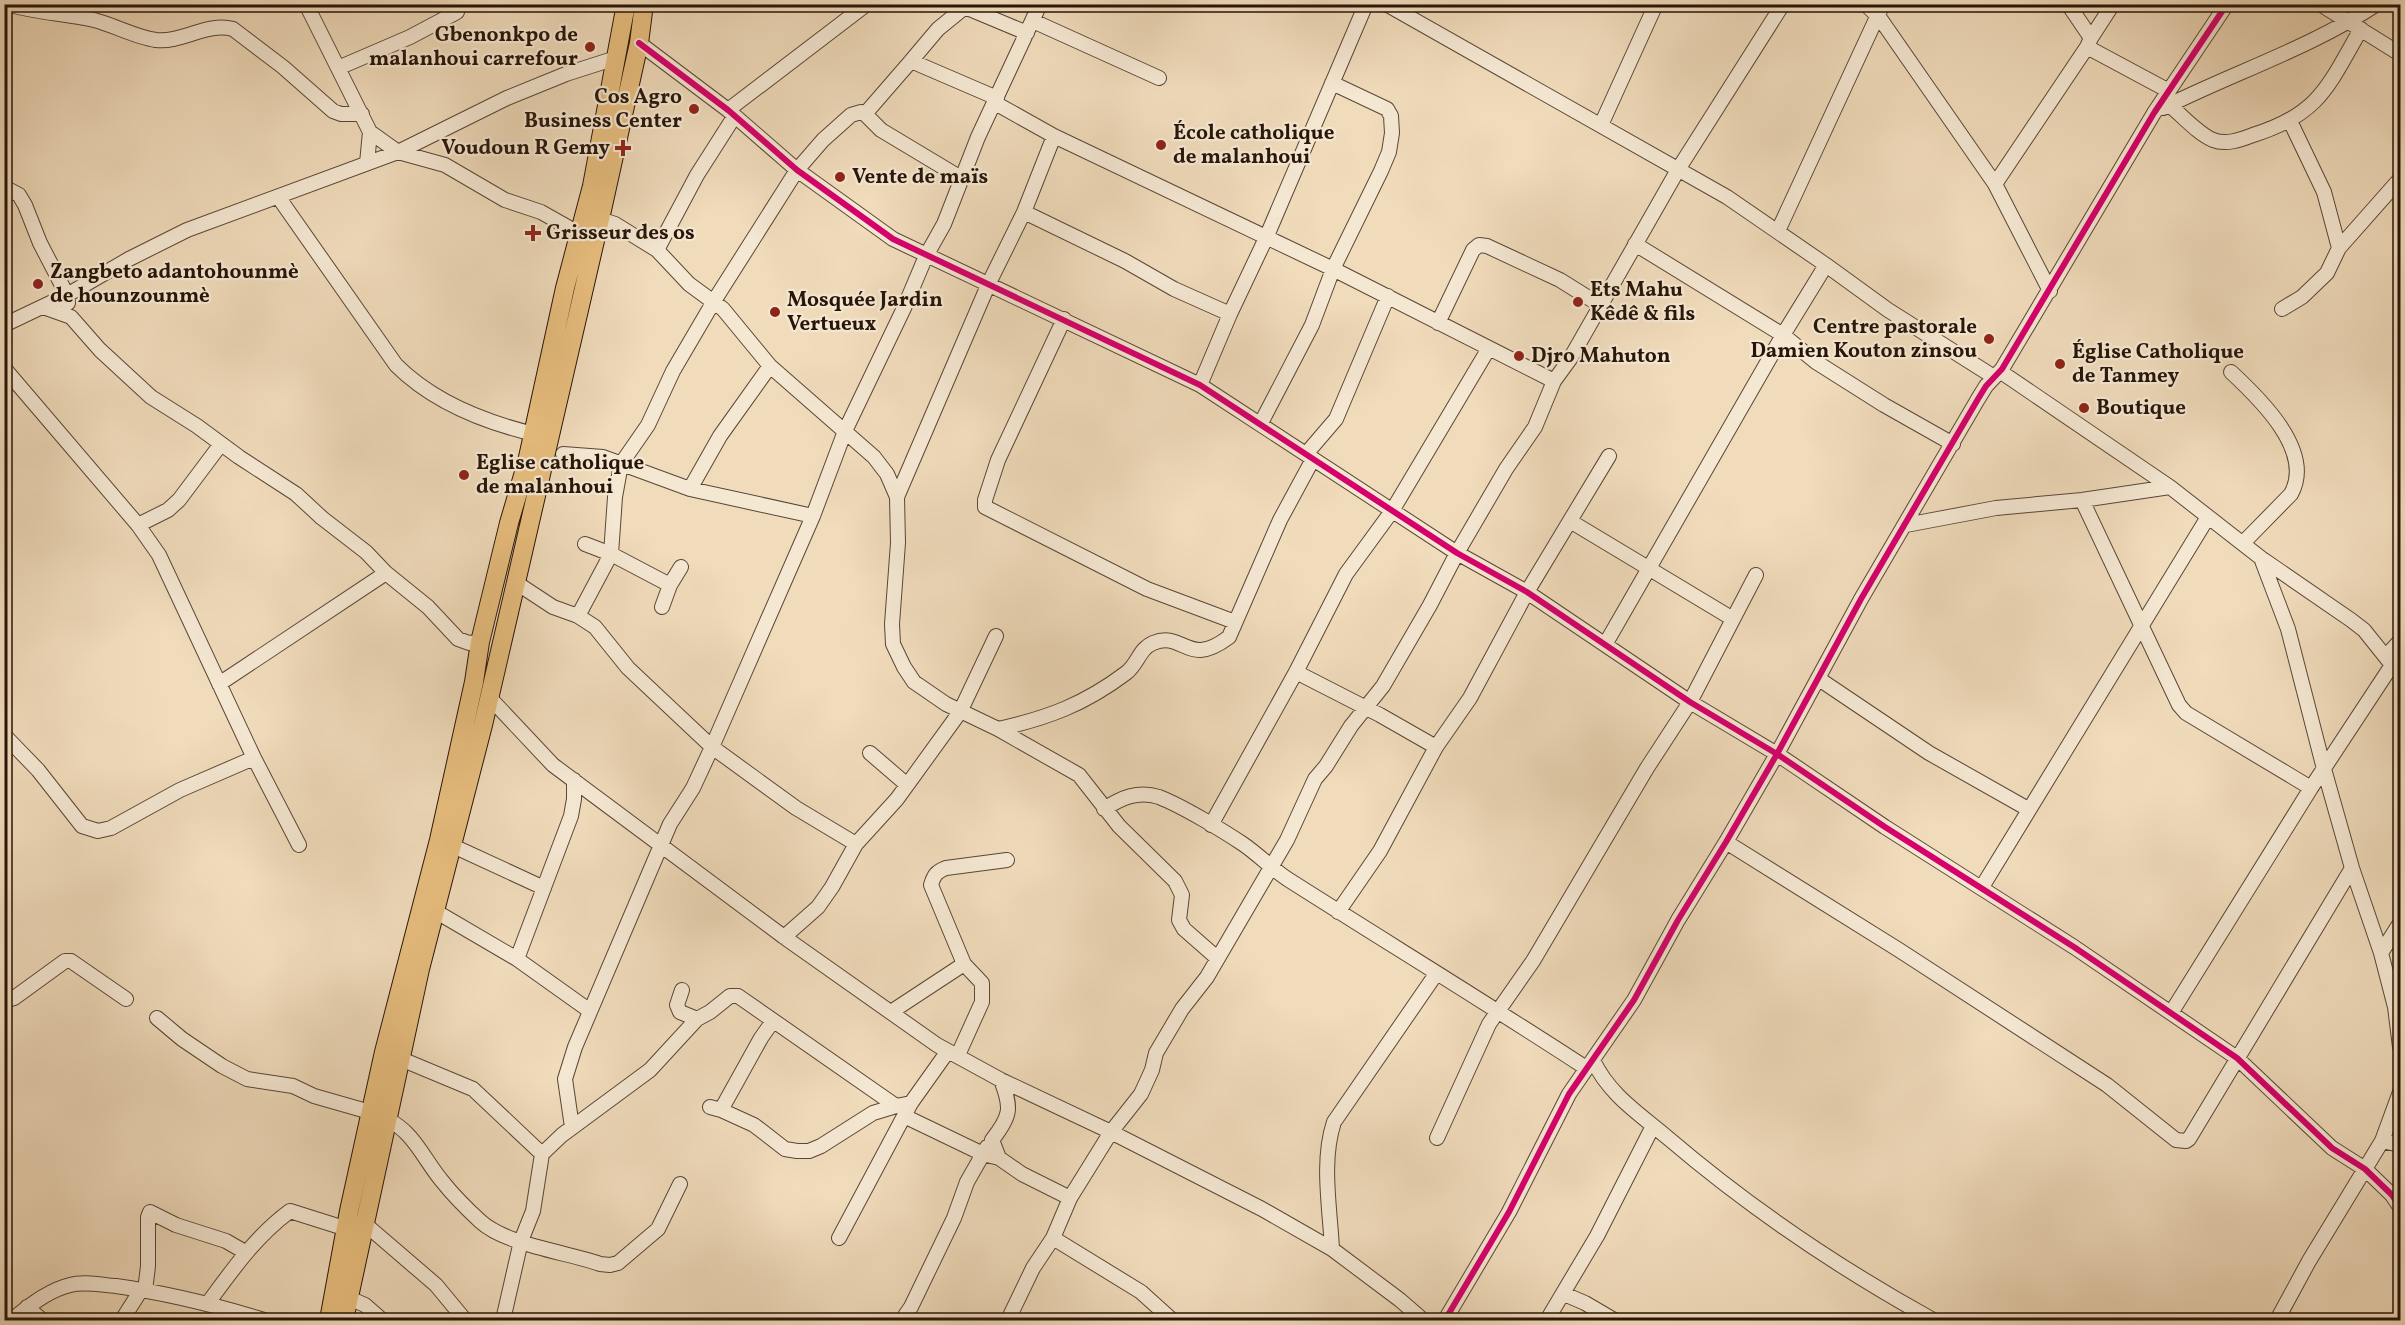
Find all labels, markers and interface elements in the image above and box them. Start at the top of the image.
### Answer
place label: Gbenonkpo de malanhoui carrefour [369,21,578,74]
marker: Gbenonkpo de malanhoui carrefour [583,40,597,54]
place label: Cos Agro Business Center [524,83,682,136]
marker: Cos Agro Business Center [687,102,701,116]
place label: École catholique de malanhoui [1173,119,1334,172]
place label: Voudoun R Gemy [441,134,610,163]
marker: École catholique de malanhoui [1154,138,1168,152]
marker: Voudoun R Gemy [614,139,632,157]
place label: Vente de maïs [852,163,988,192]
marker: Vente de maïs [833,170,847,184]
place label: Grisseur des os [546,219,695,248]
marker: Grisseur des os [524,224,542,242]
place label: Zangbeto adantohounmè de hounzounmè [50,258,299,311]
place label: Ets Mahu Kêdê & fils [1590,276,1695,329]
marker: Zangbeto adantohounmè de hounzounmè [31,277,45,291]
place label: Mosquée Jardin Vertueux [787,286,943,339]
marker: Ets Mahu Kêdê & fils [1571,295,1585,309]
marker: Mosquée Jardin Vertueux [768,305,782,319]
place label: Centre pastorale Damien Kouton zinsou [1750,313,1977,366]
marker: Centre pastorale Damien Kouton zinsou [1982,332,1996,346]
place label: Église Catholique de Tanmey [2072,338,2244,391]
place label: Djro Mahuton [1531,342,1671,371]
marker: Djro Mahuton [1512,349,1526,363]
marker: Église Catholique de Tanmey [2053,357,2067,371]
place label: Boutique [2096,394,2186,423]
marker: Boutique [2077,401,2091,415]
place label: Eglise catholique de malanhoui [476,449,644,502]
marker: Eglise catholique de malanhoui [457,468,471,482]

